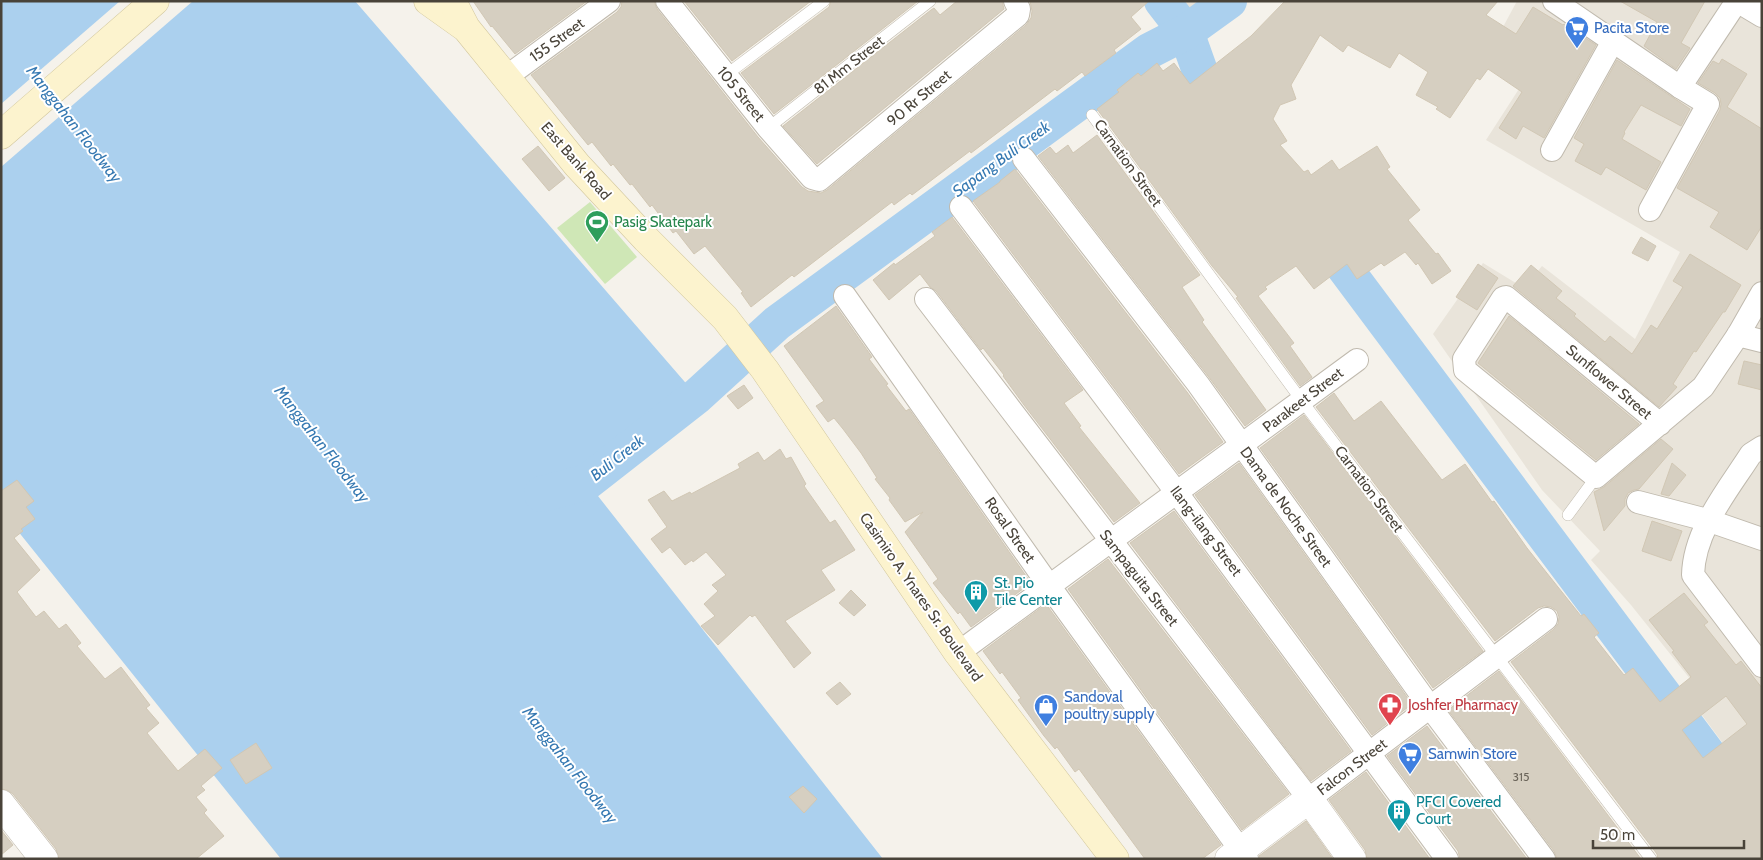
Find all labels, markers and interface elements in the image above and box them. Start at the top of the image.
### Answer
street label: 155 Street [526,14,588,66]
supermarket icon: Pacita Store [1564,15,1590,49]
place label: Pacita Store [1594,19,1670,37]
street label: 81 Mm Street [810,32,888,98]
water label: Manggahan Floodway [22,61,126,187]
street label: 105 Street [713,63,769,125]
street label: 90 Rr Street [883,66,955,130]
street label: Carnation Street [1090,116,1166,210]
water label: Sapang Buli Creek [949,117,1054,201]
street label: East Bank Road [537,118,615,204]
sports icon: Pasig Skatepark [584,209,610,243]
place label: Pasig Skatepark [614,213,712,231]
street label: Sunflower Street [1562,341,1656,423]
street label: Parakeet Street [1259,364,1347,436]
water label: Manggahan Floodway [270,381,374,507]
water label: Buli Creek [586,431,648,485]
street label: Carnation Street [1331,442,1407,536]
street label: Dama de Noche Street [1236,443,1336,571]
street label: Ilang-ilang Street [1166,482,1246,580]
street label: Rosal Street [981,494,1039,566]
street label: Casimiro A. Ynares Sr. Boulevard [856,509,986,685]
street label: Sampaguita Street [1096,526,1182,630]
place label: St. Pio Tile Center [994,574,1062,609]
building icon: St. Pio Tile Center [963,579,989,613]
place label: Sandoval poultry supply [1064,688,1155,723]
pharmacy icon: Joshfer Pharmacy [1377,692,1403,726]
shop icon: Sandoval poultry supply [1033,693,1059,727]
place label: Joshfer Pharmacy [1407,696,1518,714]
water label: Manggahan Floodway [518,702,622,828]
street label: Falcon Street [1313,735,1391,799]
supermarket icon: Samwin Store [1397,741,1423,775]
place label: Samwin Store [1428,745,1517,763]
house number: 315 [1513,769,1529,784]
place label: PFCI Covered Court [1416,793,1501,828]
building icon: PFCI Covered Court [1386,798,1412,832]
scale bar [1593,818,1744,850]
text: 50 m [1600,826,1635,844]

